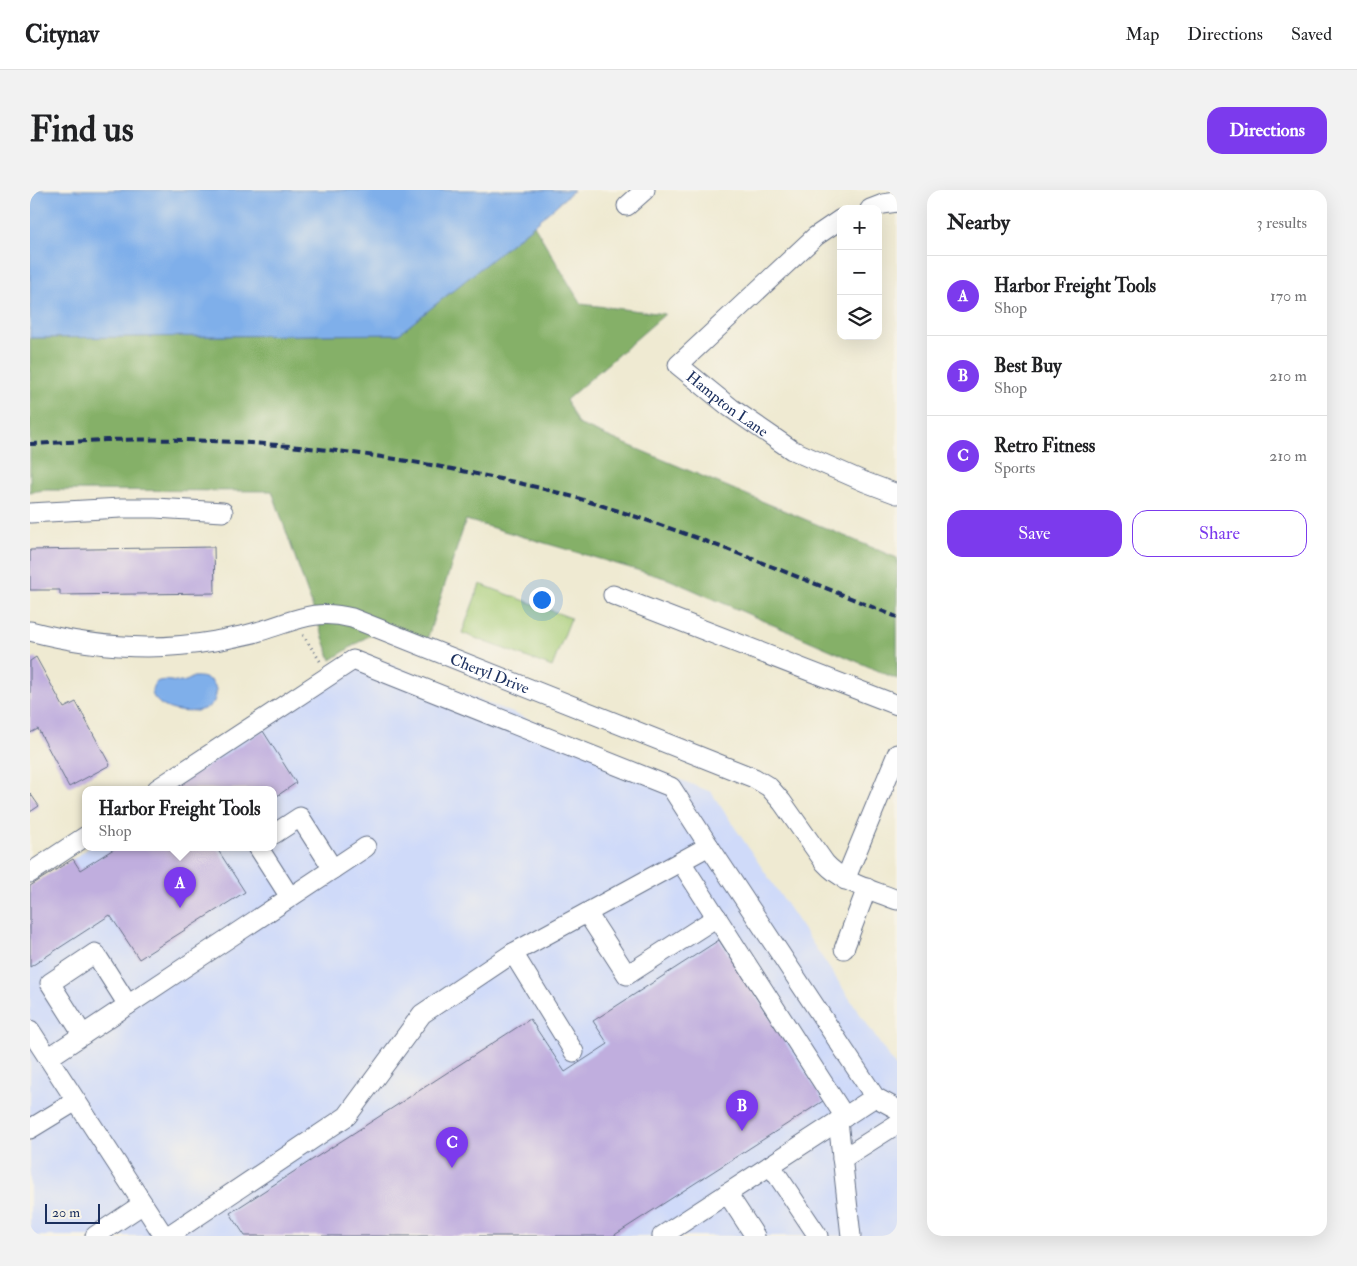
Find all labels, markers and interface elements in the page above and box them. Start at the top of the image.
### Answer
text: Citynav [25,19,99,50]
text: Map [1126,23,1159,46]
text: Directions [1187,23,1263,46]
text: Saved [1291,23,1332,46]
button: Directions [1207,107,1327,154]
text: Find us [30,108,134,152]
map controls [837,205,882,340]
button: + [837,205,882,250]
text: Nearby [947,209,1010,236]
text: 3 results [1256,213,1307,233]
button: − [837,250,882,295]
text: Harbor Freight Tools [994,274,1156,298]
text: A [958,286,968,306]
text: 170 m [1270,286,1307,306]
button: layers [837,295,882,340]
text: Shop [994,298,1027,318]
text: Best Buy [994,354,1062,378]
text: B [958,366,968,386]
text: 210 m [1269,366,1307,386]
street label: Hampton Lane [682,367,772,442]
text: Shop [994,378,1027,398]
text: Retro Fitness [994,434,1095,458]
text: C [957,446,969,466]
text: 210 m [1269,446,1307,466]
text: Sports [994,458,1035,478]
button: Save [947,510,1122,557]
button: Share [1132,510,1307,557]
your location [529,587,555,613]
street label: Cheryl Drive [447,649,533,699]
popup [82,786,277,851]
text: Harbor Freight Tools [98,797,261,821]
text: Shop [98,821,132,841]
pin: A [164,867,196,908]
pin: B [726,1090,758,1131]
pin: C [436,1127,468,1168]
scale bar [45,1201,100,1224]
text: 20 m [52,1204,80,1221]

